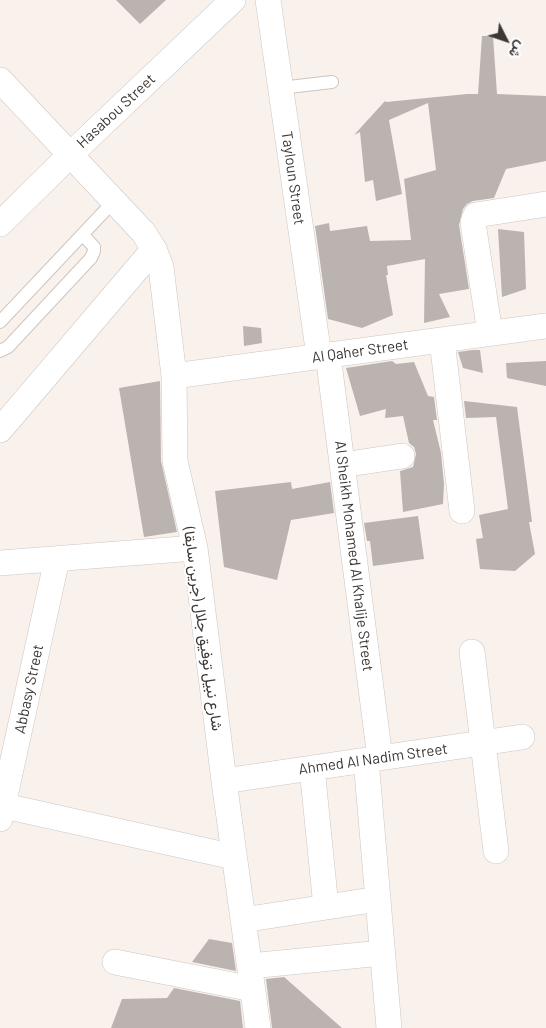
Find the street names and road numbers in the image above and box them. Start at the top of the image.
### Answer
street label: Hasabou Street [73,70,159,152]
street label: Tayloun Street [278,130,308,226]
street label: Al Qaher Street [311,335,409,367]
street label: Al Sheikh Mohamed Al Khalije Street [331,440,377,672]
street label: شارع نبيل توفيق جلال (جرين سابقا) [180,526,226,732]
street label: Abbasy Street [11,643,47,735]
street label: Ahmed Al Nadim Street [297,740,449,778]

